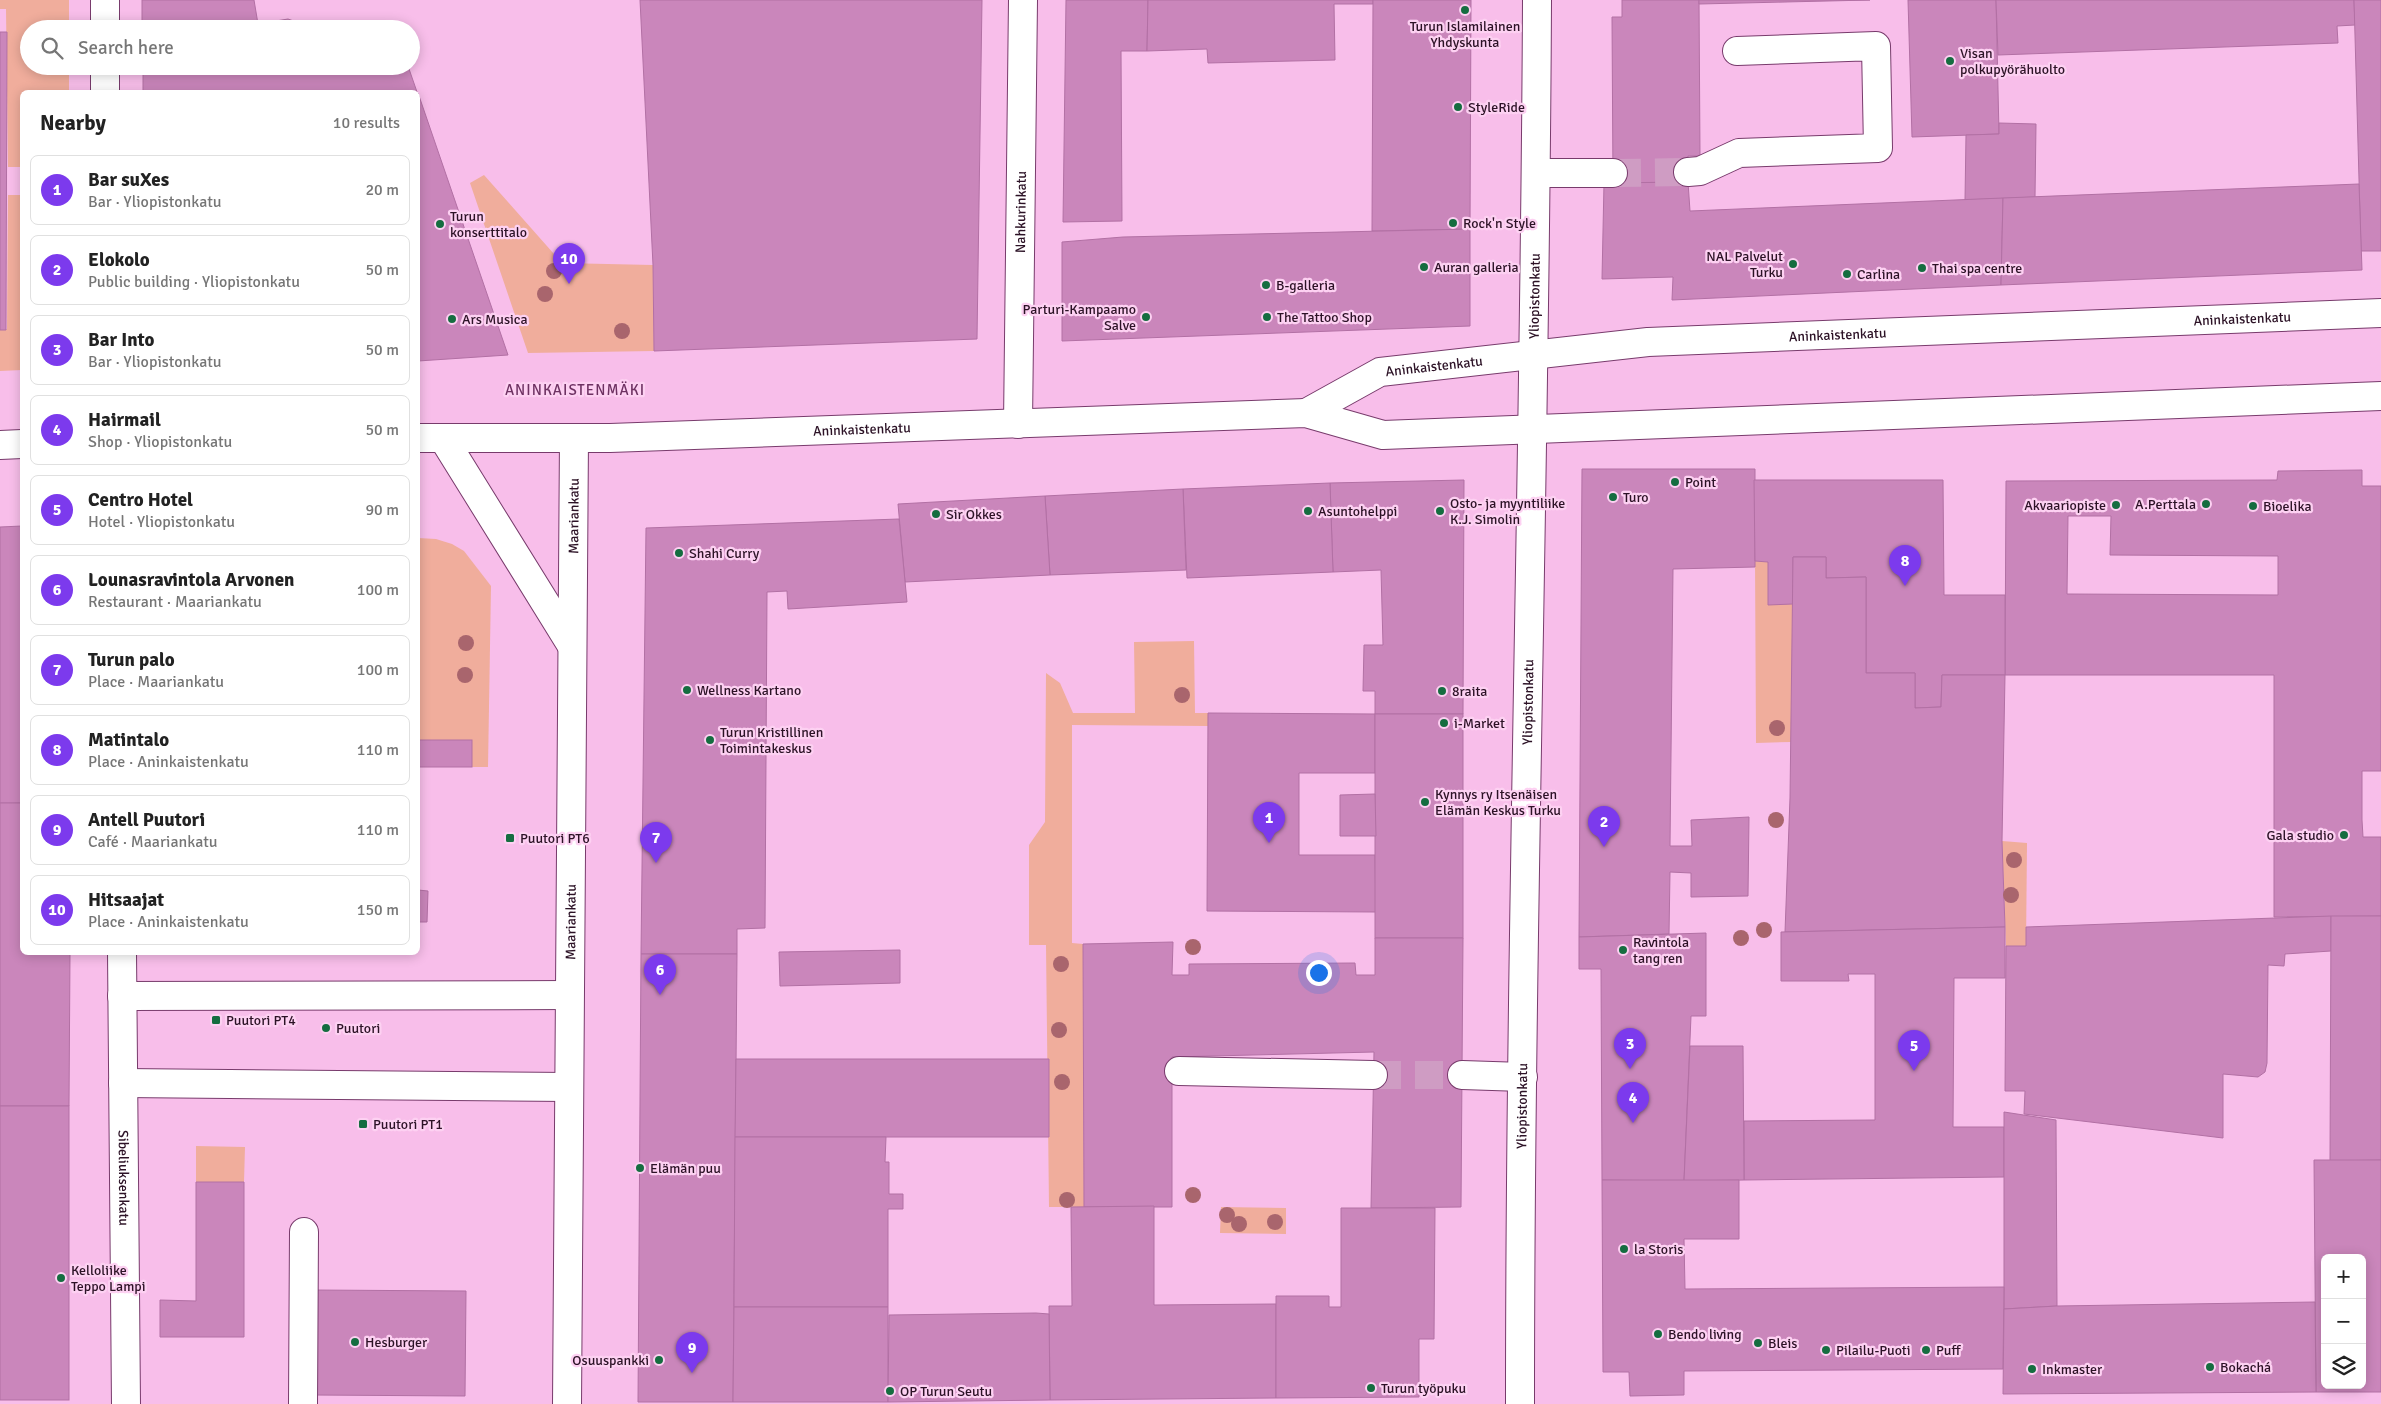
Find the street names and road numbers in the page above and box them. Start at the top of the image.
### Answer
street label: Nahkurinkatu [1012,171,1030,253]
street label: Yliopistonkatu [1526,253,1544,339]
street label: Aninkaistenkatu [2193,309,2291,329]
street label: Aninkaistenkatu [1788,325,1887,345]
street label: Aninkaistenkatu [1385,353,1484,380]
street label: Aninkaistenkatu [813,419,911,440]
street label: Maariankatu [565,478,583,554]
street label: Yliopistonkatu [1519,659,1537,745]
street label: Maariankatu [562,884,580,960]
street label: Yliopistonkatu [1513,1063,1531,1149]
street label: Sibeliuksenkatu [115,1130,132,1226]

